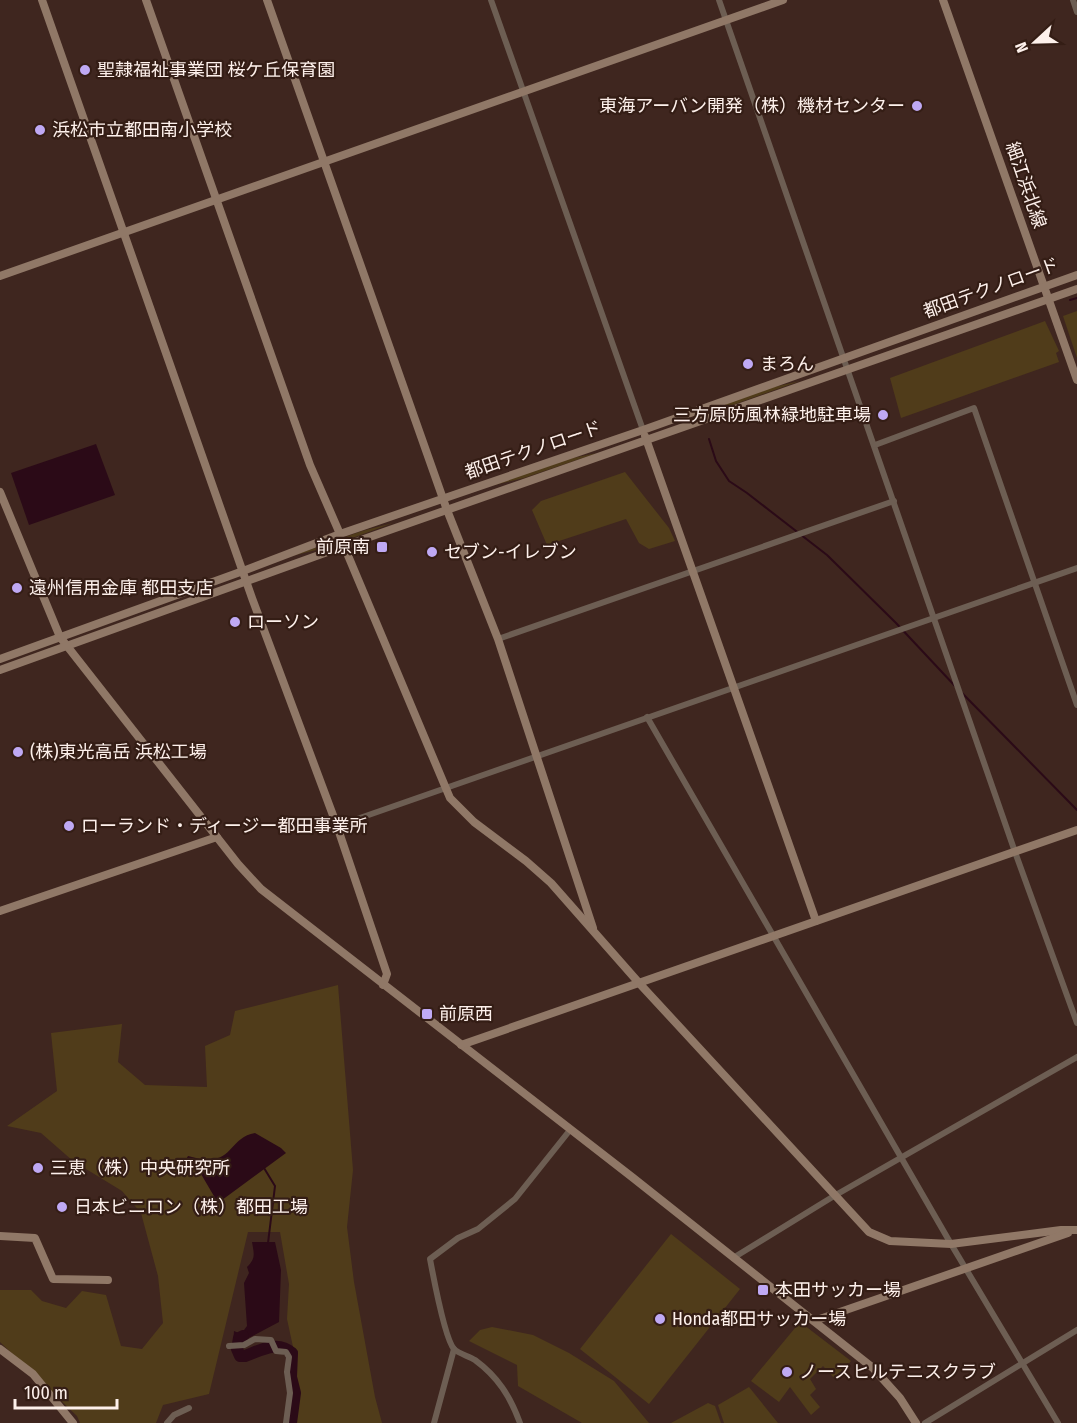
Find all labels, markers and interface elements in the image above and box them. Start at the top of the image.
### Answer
north arrow [1005,12,1065,72]
text: N [1011,39,1032,55]
place label: 聖隷福祉事業団 桜ケ丘保育園 [97,59,335,81]
marker: 聖隷福祉事業団 桜ケ丘保育園 [78,63,92,77]
place label: 東海アーバン開発（株）機材センター [599,95,905,117]
marker: 東海アーバン開発（株）機材センター [910,99,924,113]
place label: 浜松市立都田南小学校 [52,119,232,141]
marker: 浜松市立都田南小学校 [33,123,47,137]
street label: 細江浜北線 [1001,139,1051,231]
street label: 都田テクノロード [920,253,1062,323]
place label: まろん [760,353,814,375]
marker: まろん [741,357,755,371]
place label: 三方原防風林緑地駐車場 [673,404,871,426]
marker: 三方原防風林緑地駐車場 [876,408,890,422]
street label: 都田テクノロード [462,416,604,484]
place label: 前原南 [316,536,370,558]
marker: 前原南 [375,540,389,554]
place label: セブン-イレブン [444,541,577,563]
marker: セブン-イレブン [425,545,439,559]
place label: 遠州信用金庫 都田支店 [29,577,213,599]
marker: 遠州信用金庫 都田支店 [10,581,24,595]
place label: ローソン [247,611,319,633]
marker: ローソン [228,615,242,629]
place label: (株)東光高岳 浜松工場 [30,741,207,763]
marker: (株)東光高岳 浜松工場 [11,745,25,759]
place label: ローランド・ディージー都田事業所 [81,815,367,837]
marker: ローランド・ディージー都田事業所 [62,819,76,833]
place label: 前原西 [439,1003,493,1025]
marker: 前原西 [420,1007,434,1021]
place label: 三恵（株）中央研究所 [50,1157,230,1179]
marker: 三恵（株）中央研究所 [31,1161,45,1175]
place label: 日本ビニロン（株）都田工場 [74,1196,308,1218]
marker: 日本ビニロン（株）都田工場 [55,1200,69,1214]
place label: 本田サッカー場 [775,1279,901,1301]
marker: 本田サッカー場 [756,1283,770,1297]
place label: Honda都田サッカー場 [672,1308,846,1330]
marker: Honda都田サッカー場 [653,1312,667,1326]
place label: ノースヒルテニスクラブ [799,1361,996,1383]
marker: ノースヒルテニスクラブ [780,1365,794,1379]
scale bar [15,1372,117,1410]
text: 100 m [24,1382,68,1404]

